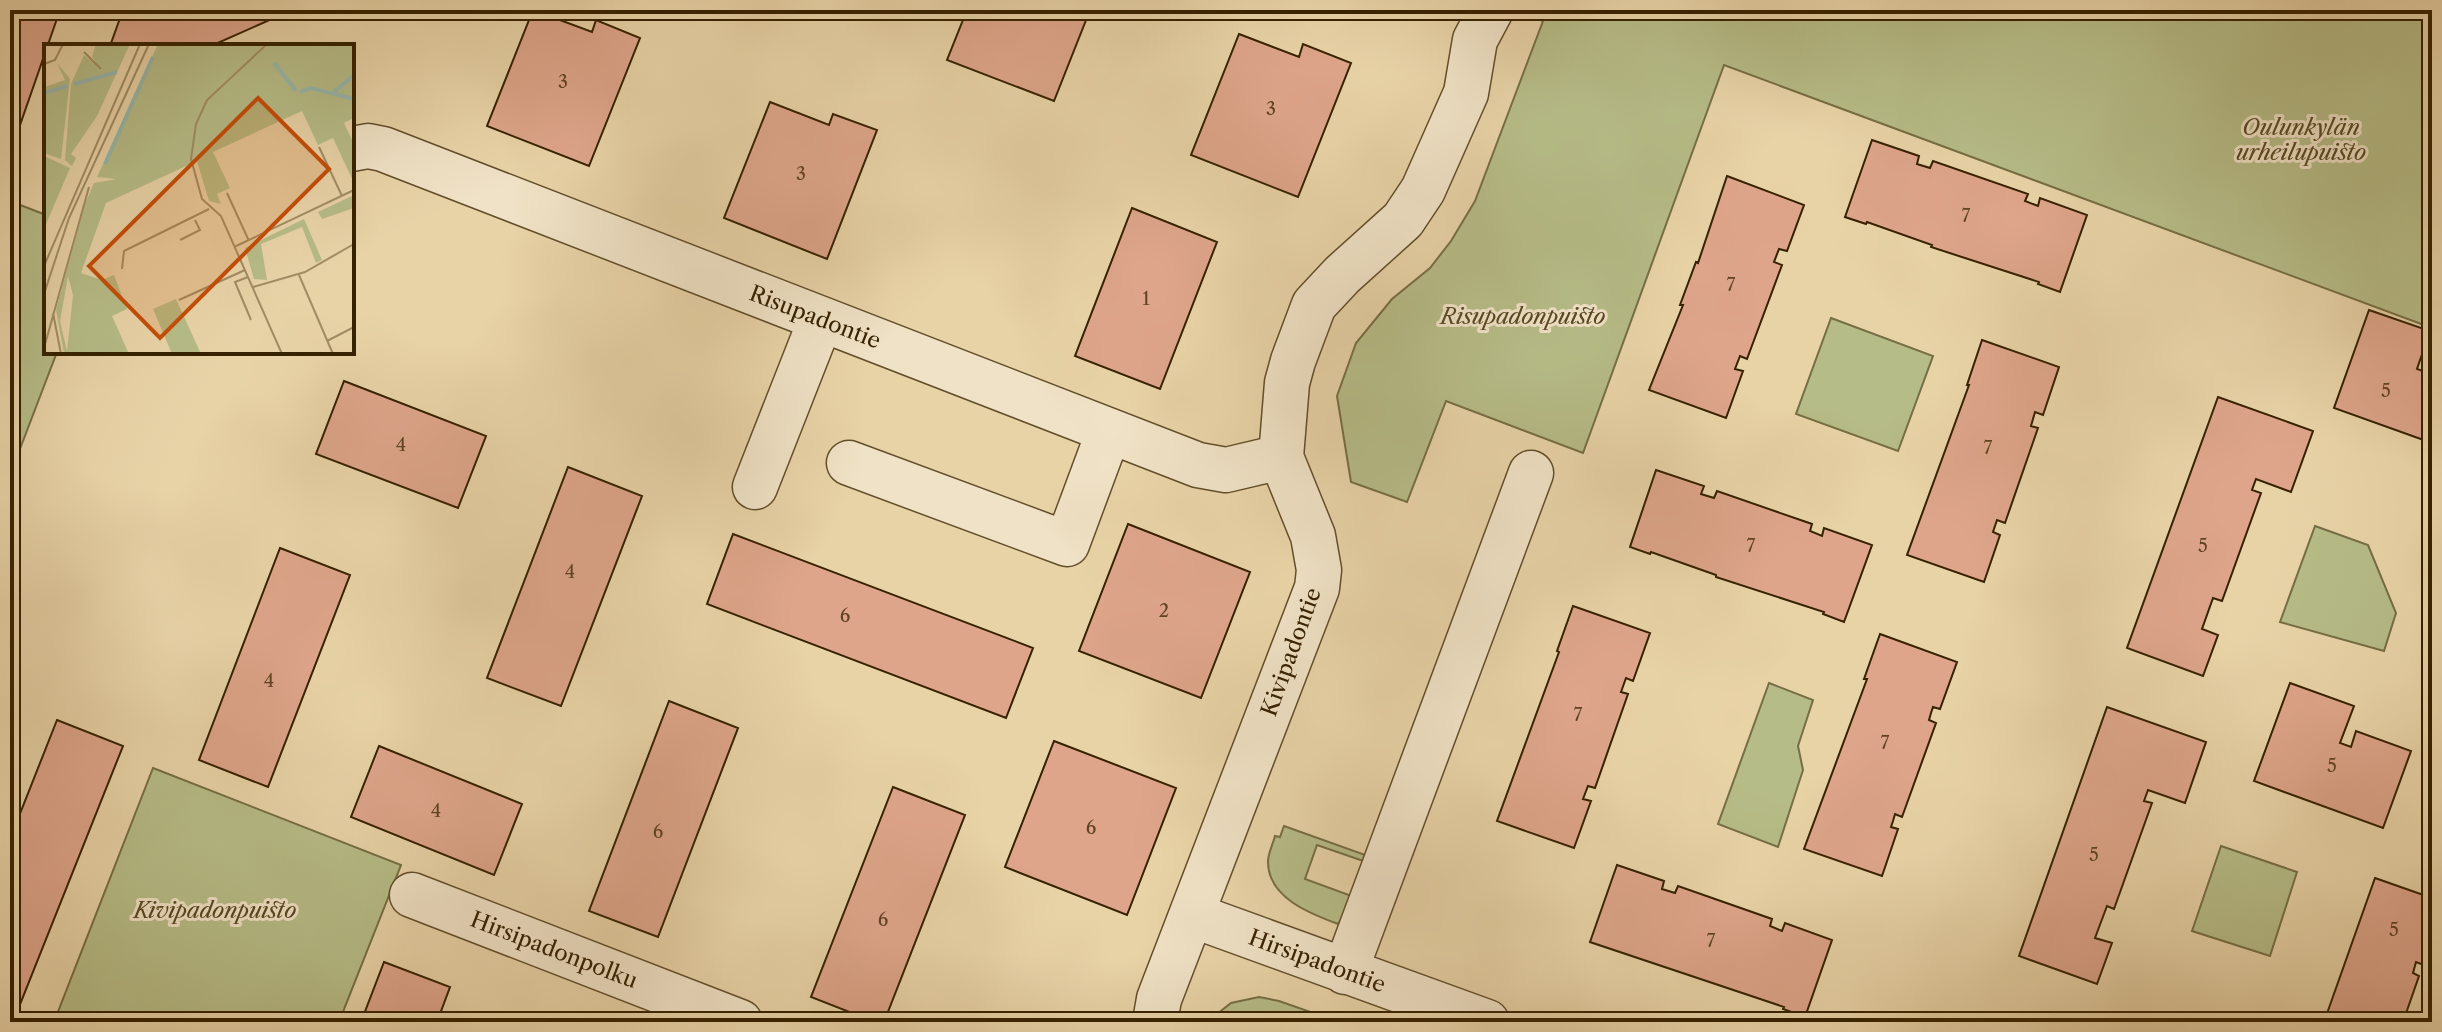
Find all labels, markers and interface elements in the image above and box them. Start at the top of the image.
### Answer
inset map [44,44,354,354]
house number: 3 [558,71,568,93]
house number: 3 [1266,98,1276,120]
park label: Oulunkylän urheilupuisto [2236,114,2366,166]
house number: 3 [796,163,806,185]
house number: 7 [1962,205,1971,227]
house number: 7 [1727,274,1736,296]
street label: Risupadontie [745,280,885,354]
house number: 1 [1142,288,1150,310]
park label: Risupadonpuisto [1439,303,1605,330]
house number: 5 [2381,380,2391,402]
house number: 4 [396,434,406,456]
house number: 7 [1984,437,1993,459]
house number: 7 [1747,535,1756,557]
house number: 5 [2198,535,2208,557]
house number: 4 [565,561,575,583]
street label: Kivipadontie [1255,584,1327,720]
house number: 2 [1159,600,1169,622]
house number: 6 [840,605,850,627]
house number: 4 [264,670,274,692]
house number: 7 [1574,704,1583,726]
house number: 7 [1881,732,1890,754]
house number: 5 [2327,755,2337,777]
house number: 4 [431,800,441,822]
house number: 6 [1086,817,1096,839]
house number: 6 [653,821,663,843]
house number: 5 [2089,844,2099,866]
park label: Kivipadonpuisto [132,897,296,924]
street label: Hirsipadonpolku [467,906,641,994]
house number: 6 [878,909,888,931]
house number: 5 [2389,919,2399,941]
street label: Hirsipadontie [1245,924,1389,998]
house number: 7 [1707,930,1716,952]

